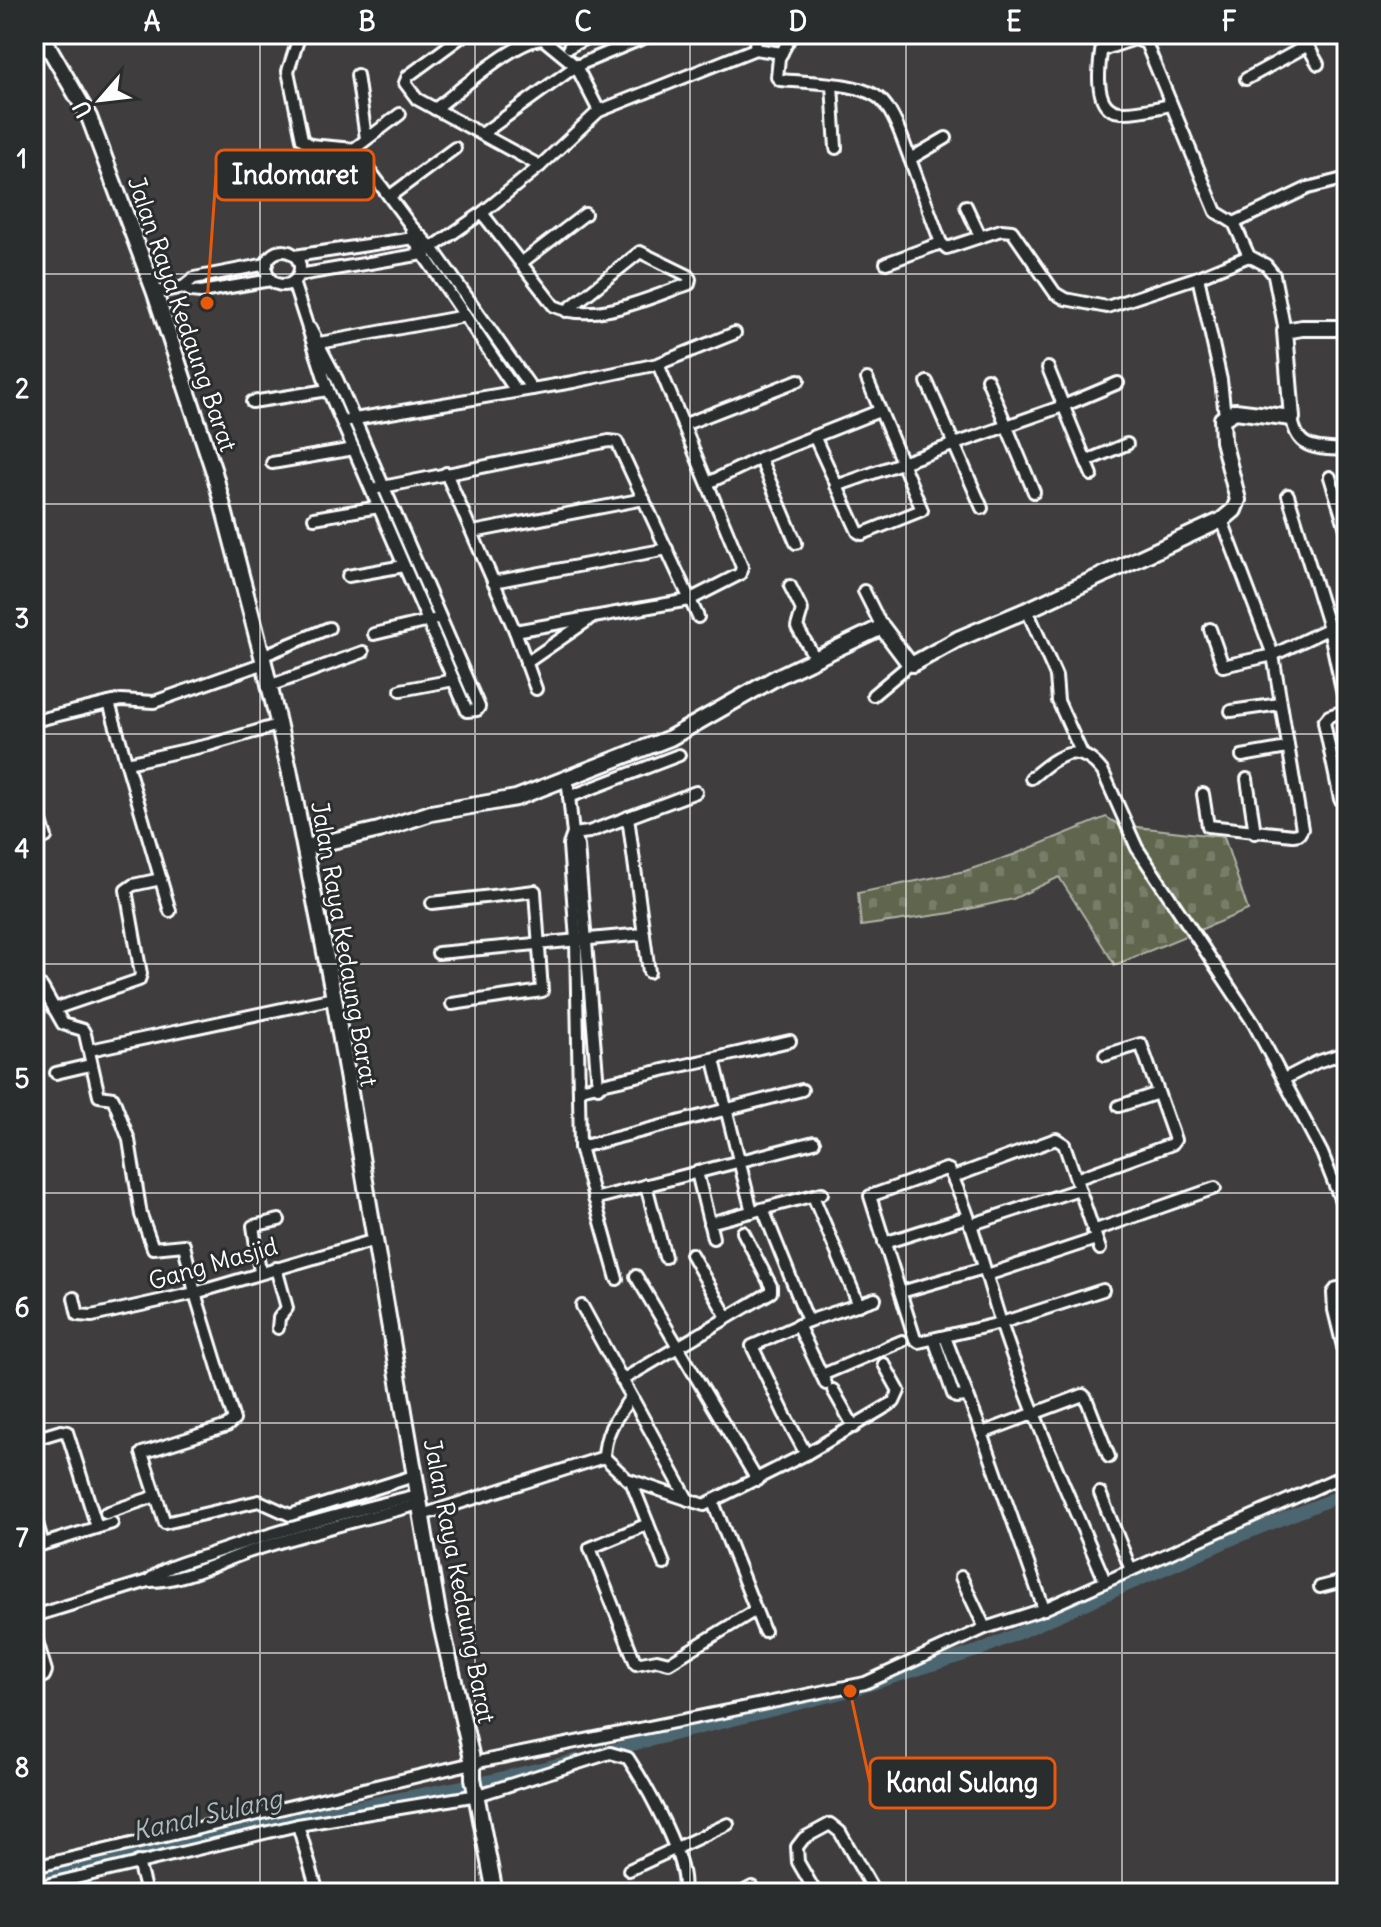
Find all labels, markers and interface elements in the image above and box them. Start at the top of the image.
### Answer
text: A [144,5,161,38]
text: B [358,5,376,38]
text: C [574,5,592,38]
text: D [789,5,807,38]
text: E [1006,5,1022,38]
text: F [1222,5,1237,38]
north arrow [60,60,140,140]
text: U [66,96,98,123]
text: 1 [17,142,27,175]
callout: Indomaret [216,150,374,200]
text: Indomaret [232,158,358,191]
street label: Jalan Raya Kedaung Barat [122,172,244,455]
text: 2 [15,372,29,405]
text: 3 [15,602,29,635]
street label: Jalan Raya Kedaung Barat [305,799,385,1089]
text: 4 [14,832,30,865]
text: 5 [15,1062,30,1095]
street label: Gang Masjid [145,1230,281,1296]
text: 6 [14,1291,30,1324]
street label: Jalan Raya Kedaung Barat [418,1436,502,1725]
text: 7 [16,1521,29,1554]
text: 8 [15,1751,29,1784]
callout: Kanal Sulang [870,1758,1055,1808]
text: Kanal Sulang [886,1766,1038,1799]
water label: Kanal Sulang [129,1781,287,1848]

